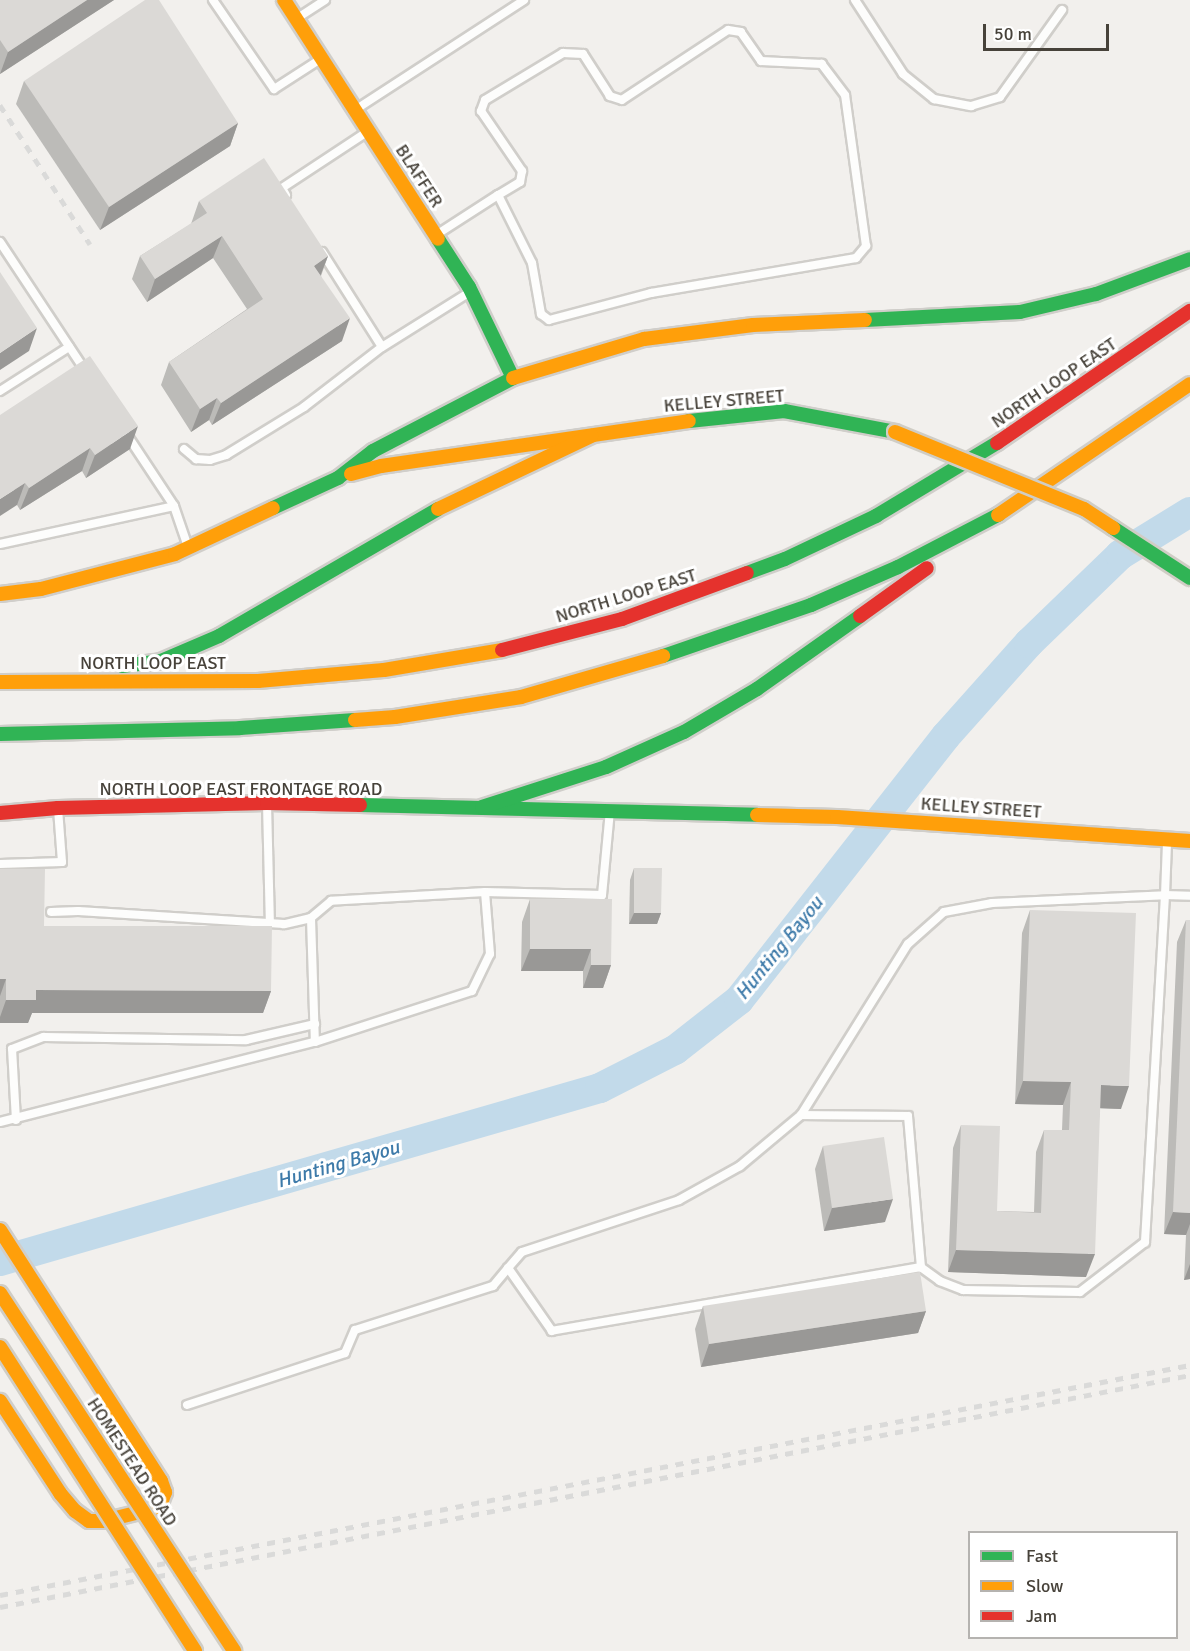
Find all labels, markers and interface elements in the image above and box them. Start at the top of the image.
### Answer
scale bar [986,12,1112,50]
text: 50 m [994,23,1032,45]
street label: BLAFFER [391,140,447,212]
street label: NORTH LOOP EAST [987,333,1121,433]
street label: KELLEY STREET [663,385,785,417]
street label: NORTH LOOP EAST [553,564,699,628]
street label: NORTH LOOP EAST [80,652,226,674]
street label: NORTH LOOP EAST FRONTAGE ROAD [100,778,382,800]
street label: KELLEY STREET [920,793,1042,823]
water label: Hunting Bayou [730,891,828,1005]
water label: Hunting Bayou [274,1135,402,1193]
street label: HOMESTEAD ROAD [82,1394,182,1530]
legend [968,1531,1178,1639]
text: Fast [1026,1545,1058,1567]
text: Slow [1026,1575,1063,1597]
text: Jam [1026,1605,1057,1627]

